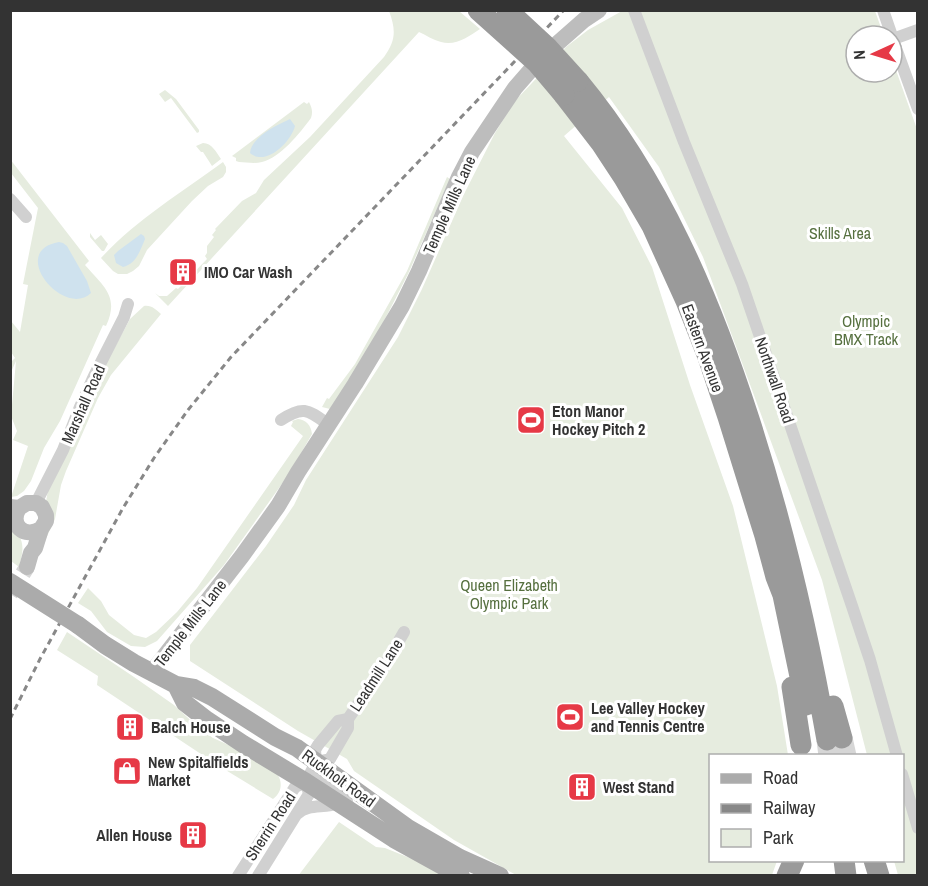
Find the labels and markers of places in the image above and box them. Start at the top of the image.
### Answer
building icon: IMO Car Wash [167,256,199,288]
place label: IMO Car Wash [204,261,292,283]
place label: Eton Manor Hockey Pitch 2 [552,400,645,440]
sports icon: Eton Manor Hockey Pitch 2 [515,404,547,436]
place label: Lee Valley Hockey and Tennis Centre [591,697,705,737]
sports icon: Lee Valley Hockey and Tennis Centre [554,701,586,733]
building icon: Balch House [114,711,146,743]
place label: Balch House [151,716,230,738]
place label: New Spitalfields Market [148,751,249,791]
shop icon: New Spitalfields Market [111,755,143,787]
building icon: West Stand [566,771,598,803]
place label: West Stand [603,776,674,798]
building icon: Allen House [177,819,209,851]
place label: Allen House [96,824,172,846]

